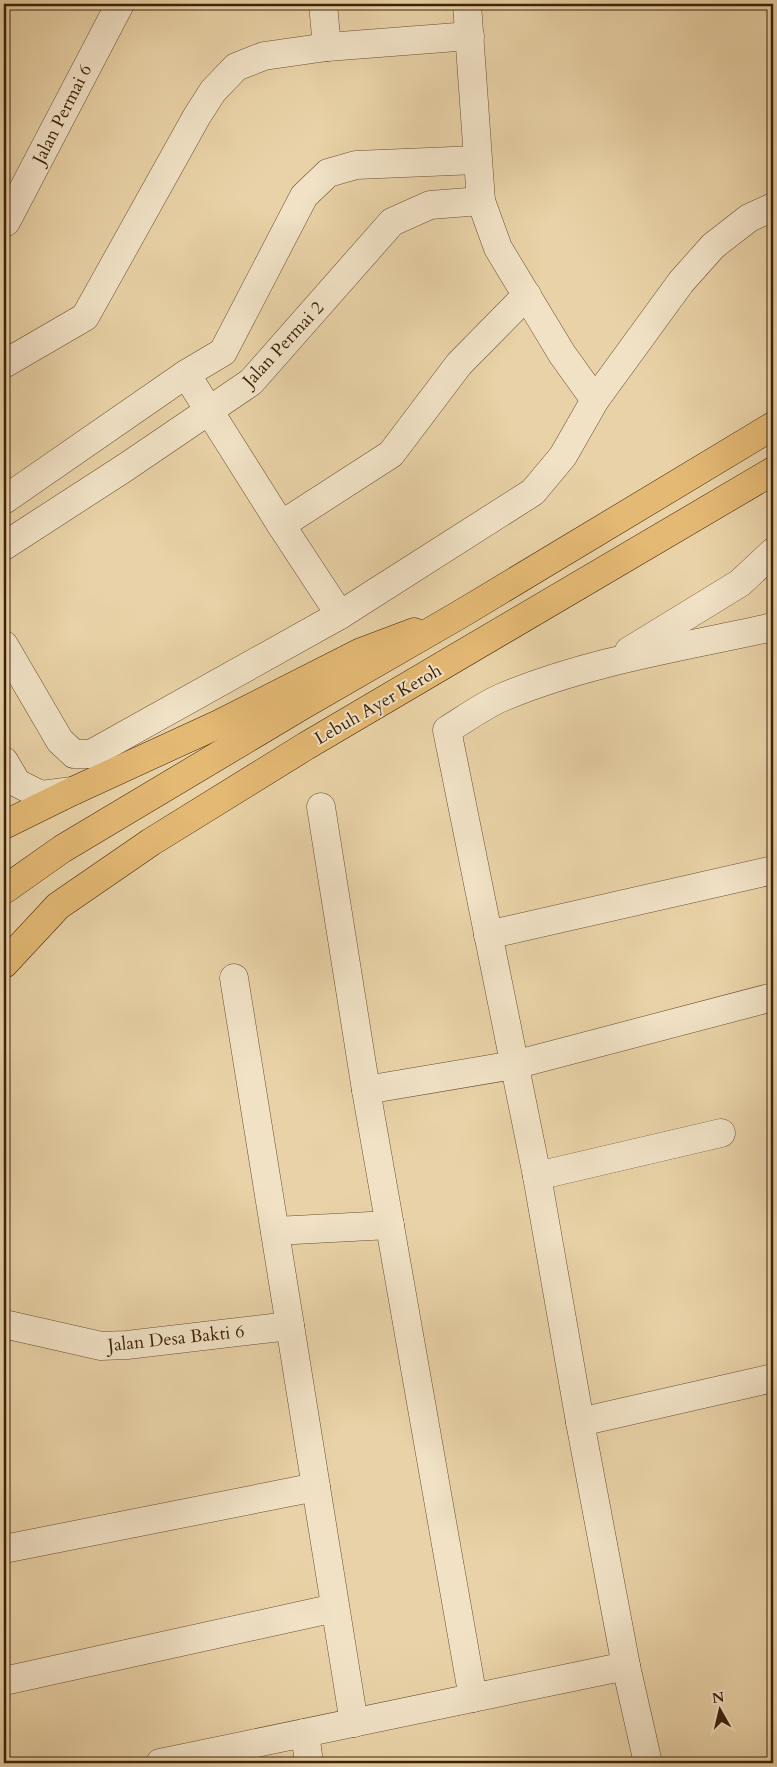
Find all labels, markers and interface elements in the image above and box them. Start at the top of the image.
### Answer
street label: Jalan Permai 6 [25,60,98,171]
street label: Jalan Permai 2 [235,296,330,395]
street label: Lebuh Ayer Keroh [310,658,446,751]
street label: Jalan Desa Bakti 6 [104,1319,246,1358]
north arrow [694,1684,744,1734]
text: N [711,1687,726,1708]

